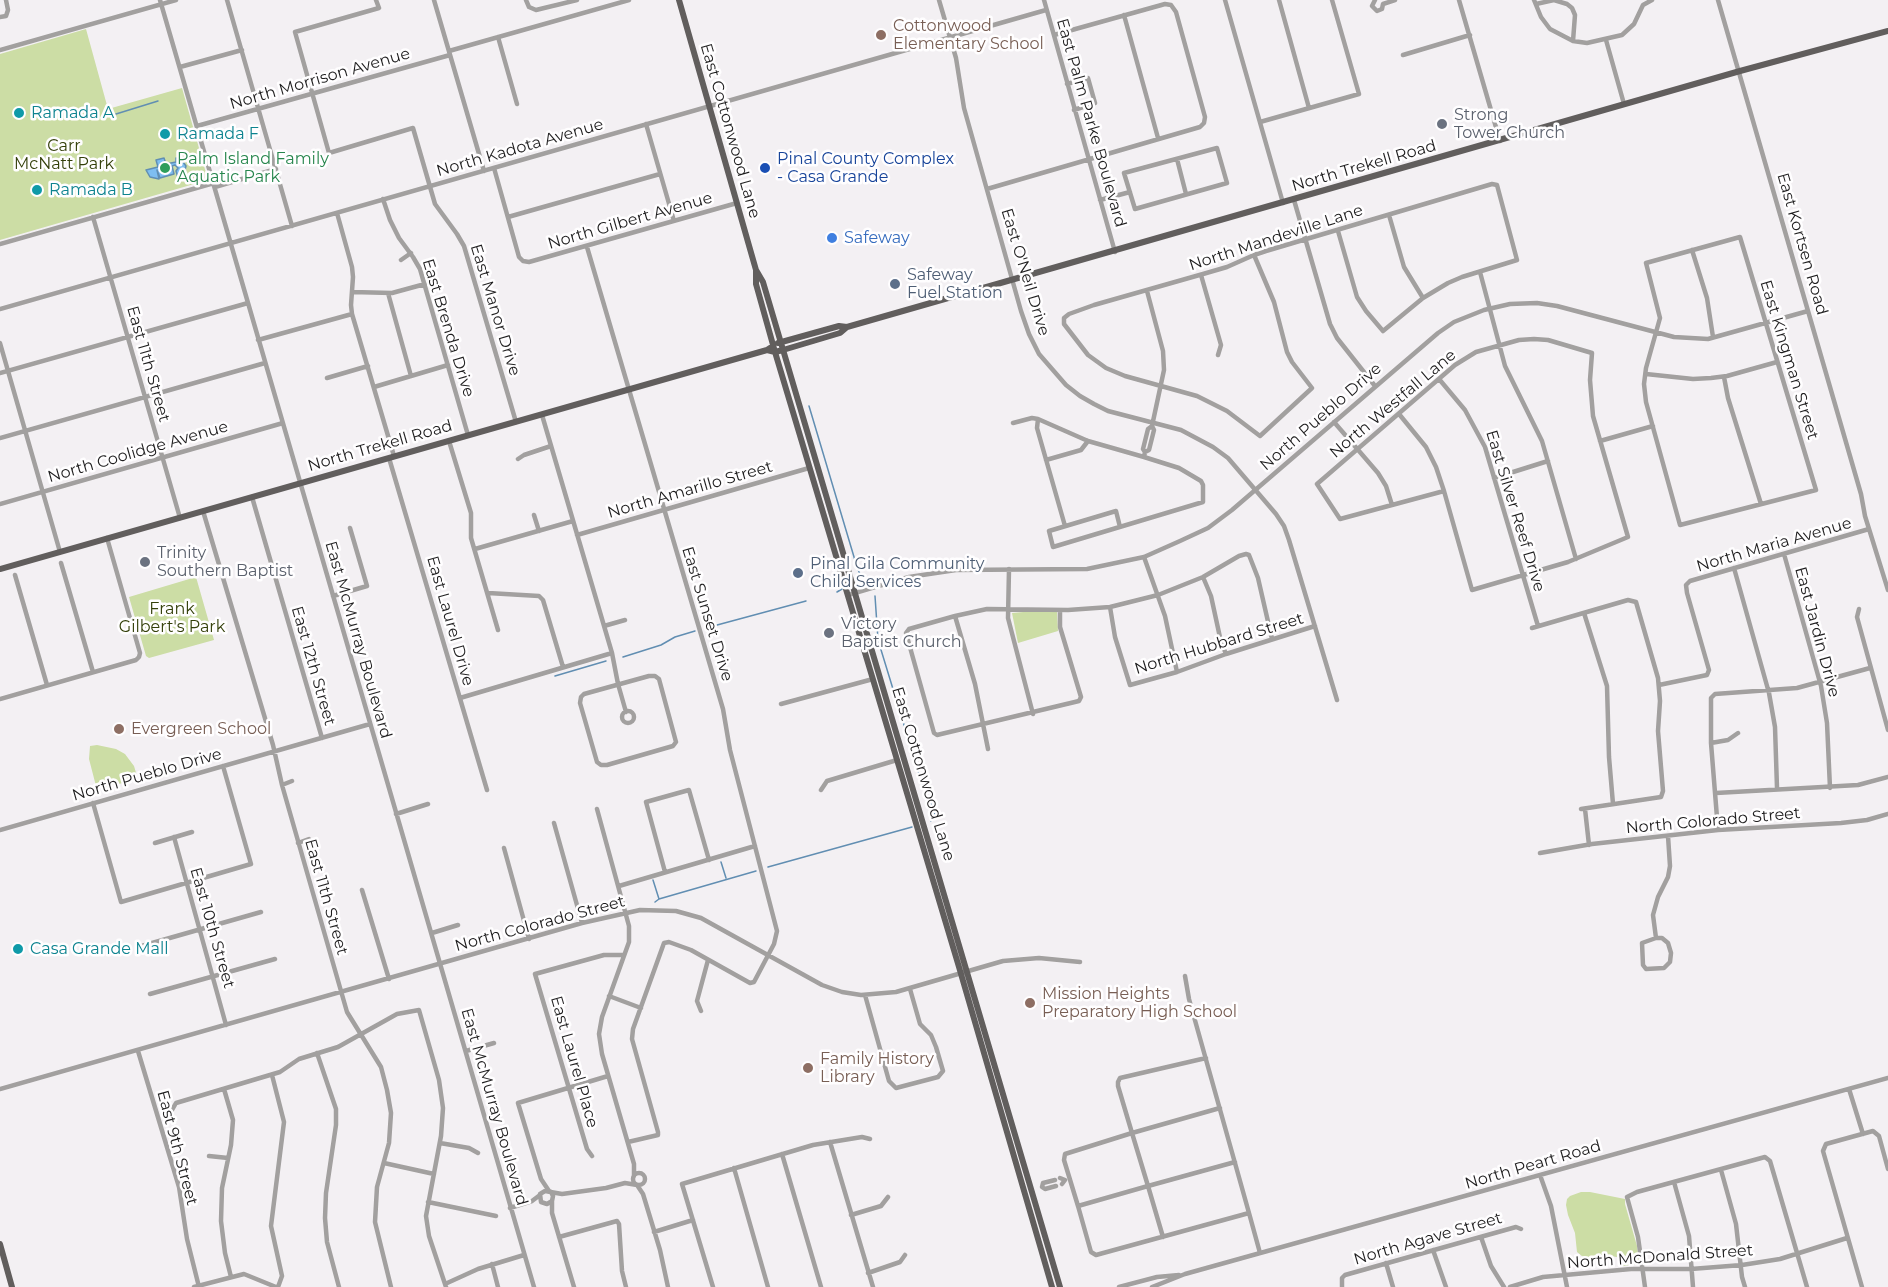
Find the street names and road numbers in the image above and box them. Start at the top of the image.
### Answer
street label: East Palm Parke Boulevard [1052,16,1130,230]
street label: East Cottonwood Lane [696,41,764,221]
street label: North Morrison Avenue [228,44,412,114]
street label: North Kadota Avenue [434,115,606,181]
street label: North Trekell Road [1289,136,1439,196]
street label: East Kortsen Road [1773,171,1831,317]
street label: North Gilbert Avenue [545,188,715,254]
street label: North Mandeville Lane [1187,201,1365,275]
street label: East O'Neil Drive [996,206,1054,338]
street label: East Manor Drive [466,242,524,378]
street label: East Brenda Drive [418,257,478,399]
street label: East Kingman Street [1756,278,1822,442]
street label: East 11th Street [122,304,174,424]
street label: North Westfall Lane [1326,346,1460,462]
street label: North Pueblo Drive [1256,359,1386,475]
street label: North Trekell Road [305,416,455,476]
street label: North Coolidge Avenue [46,417,230,487]
street label: East Silver Reef Drive [1481,428,1549,594]
street label: North Amarillo Street [605,457,775,523]
street label: North Maria Avenue [1694,514,1854,576]
street label: East McMurray Boulevard [321,539,395,741]
street label: East Sunset Drive [677,544,737,684]
street label: East Laurel Drive [422,554,478,688]
street label: East Jardin Drive [1790,565,1844,699]
street label: East 12th Street [287,604,339,728]
street label: North Hubbard Street [1132,609,1306,679]
street label: East Cottonwood Lane [887,685,959,863]
street label: North Pueblo Drive [70,744,224,806]
street label: North Colorado Street [1625,804,1801,838]
street label: East 11th Street [300,837,352,957]
street label: East 10th Street [186,865,238,991]
street label: North Colorado Street [453,892,627,956]
street label: East Laurel Place [546,994,602,1130]
street label: East McMurray Boulevard [457,1006,531,1208]
street label: East 9th Street [152,1088,202,1208]
street label: North Peart Road [1463,1136,1603,1194]
street label: North Agave Street [1352,1209,1504,1269]
street label: North McDonald Street [1566,1241,1754,1273]

